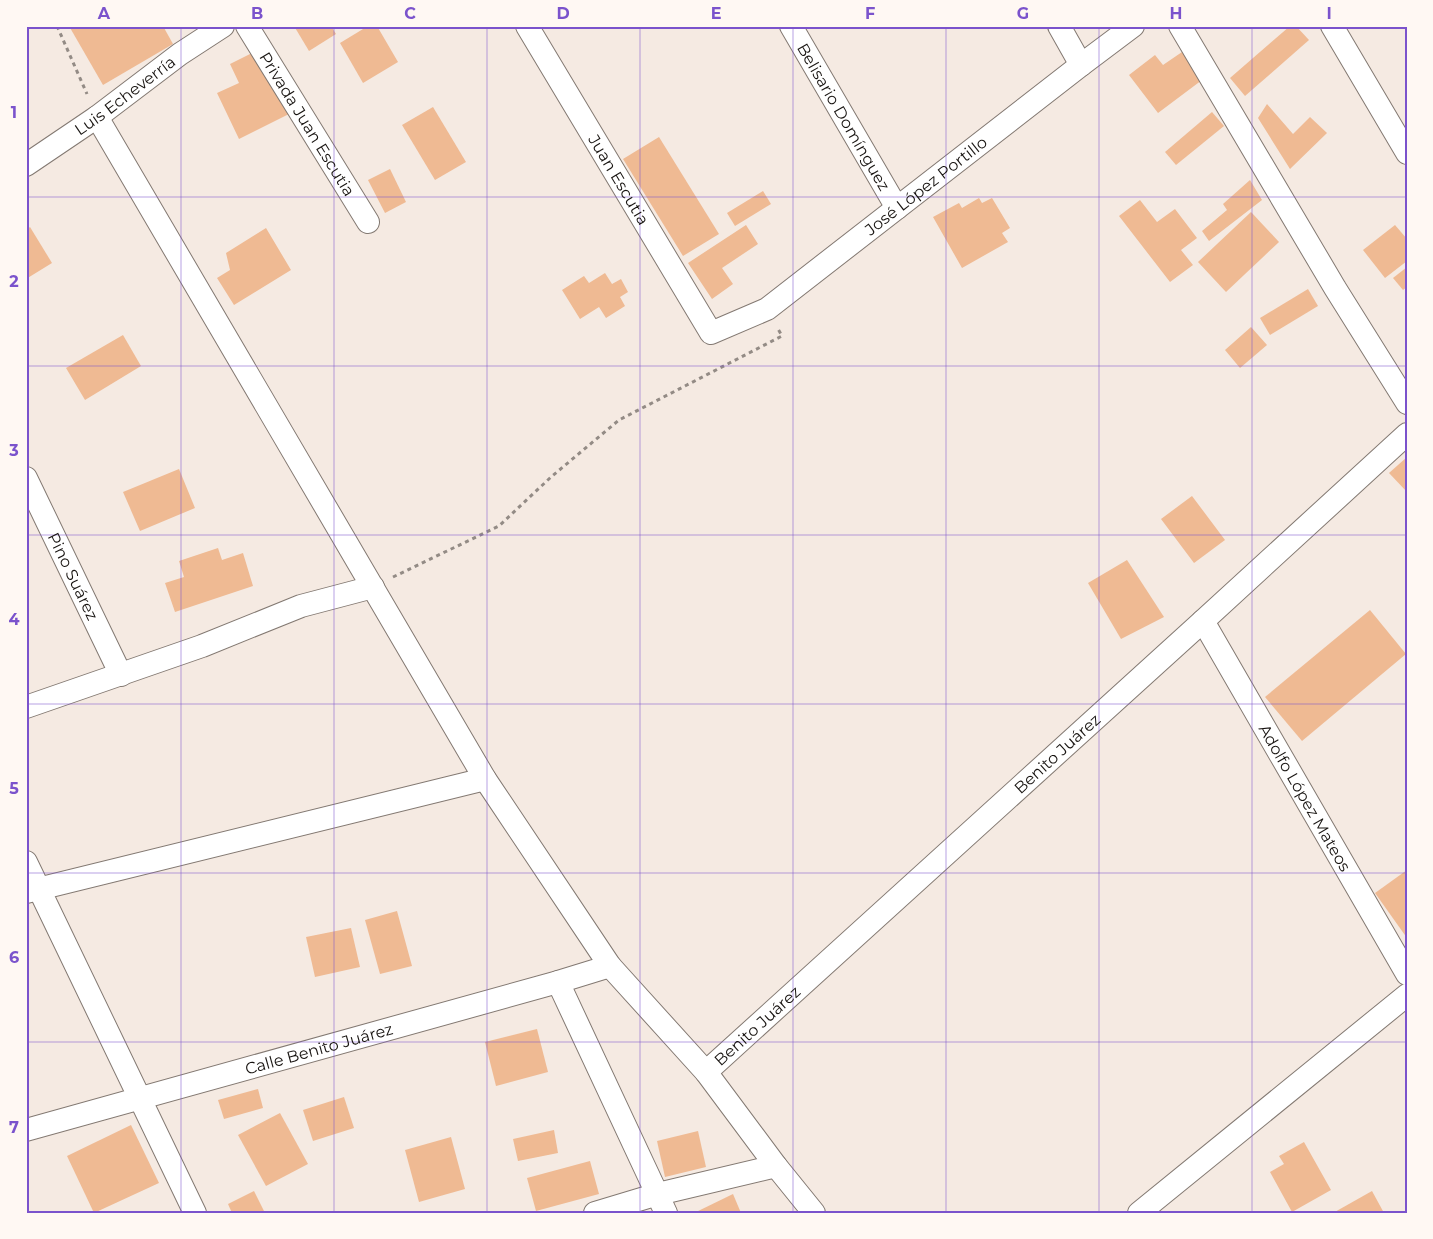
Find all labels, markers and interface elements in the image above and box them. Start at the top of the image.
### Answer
text: A [97,4,111,23]
text: B [251,4,263,23]
text: C [404,4,416,23]
text: D [556,4,570,23]
text: E [711,4,721,23]
text: F [865,4,875,23]
text: G [1017,4,1029,23]
text: H [1170,4,1182,23]
text: I [1326,4,1332,23]
street label: Belisario Domínguez [793,40,894,194]
street label: Privada Juan Escutia [255,49,359,200]
street label: Luis Echeverría [71,52,179,139]
text: 1 [11,103,17,122]
street label: Juan Escutia [584,130,653,228]
street label: José López Portillo [861,133,991,240]
text: 2 [9,272,19,291]
text: 3 [8,441,19,460]
street label: Pino Suárez [44,530,102,623]
text: 4 [8,610,20,629]
street label: Benito Juárez [1010,710,1104,798]
street label: Adolfo López Mateos [1255,721,1355,875]
text: 5 [9,779,19,798]
text: 6 [9,948,19,967]
street label: Benito Juárez [711,982,804,1070]
street label: Calle Benito Juárez [243,1019,395,1079]
text: 7 [9,1118,19,1137]

